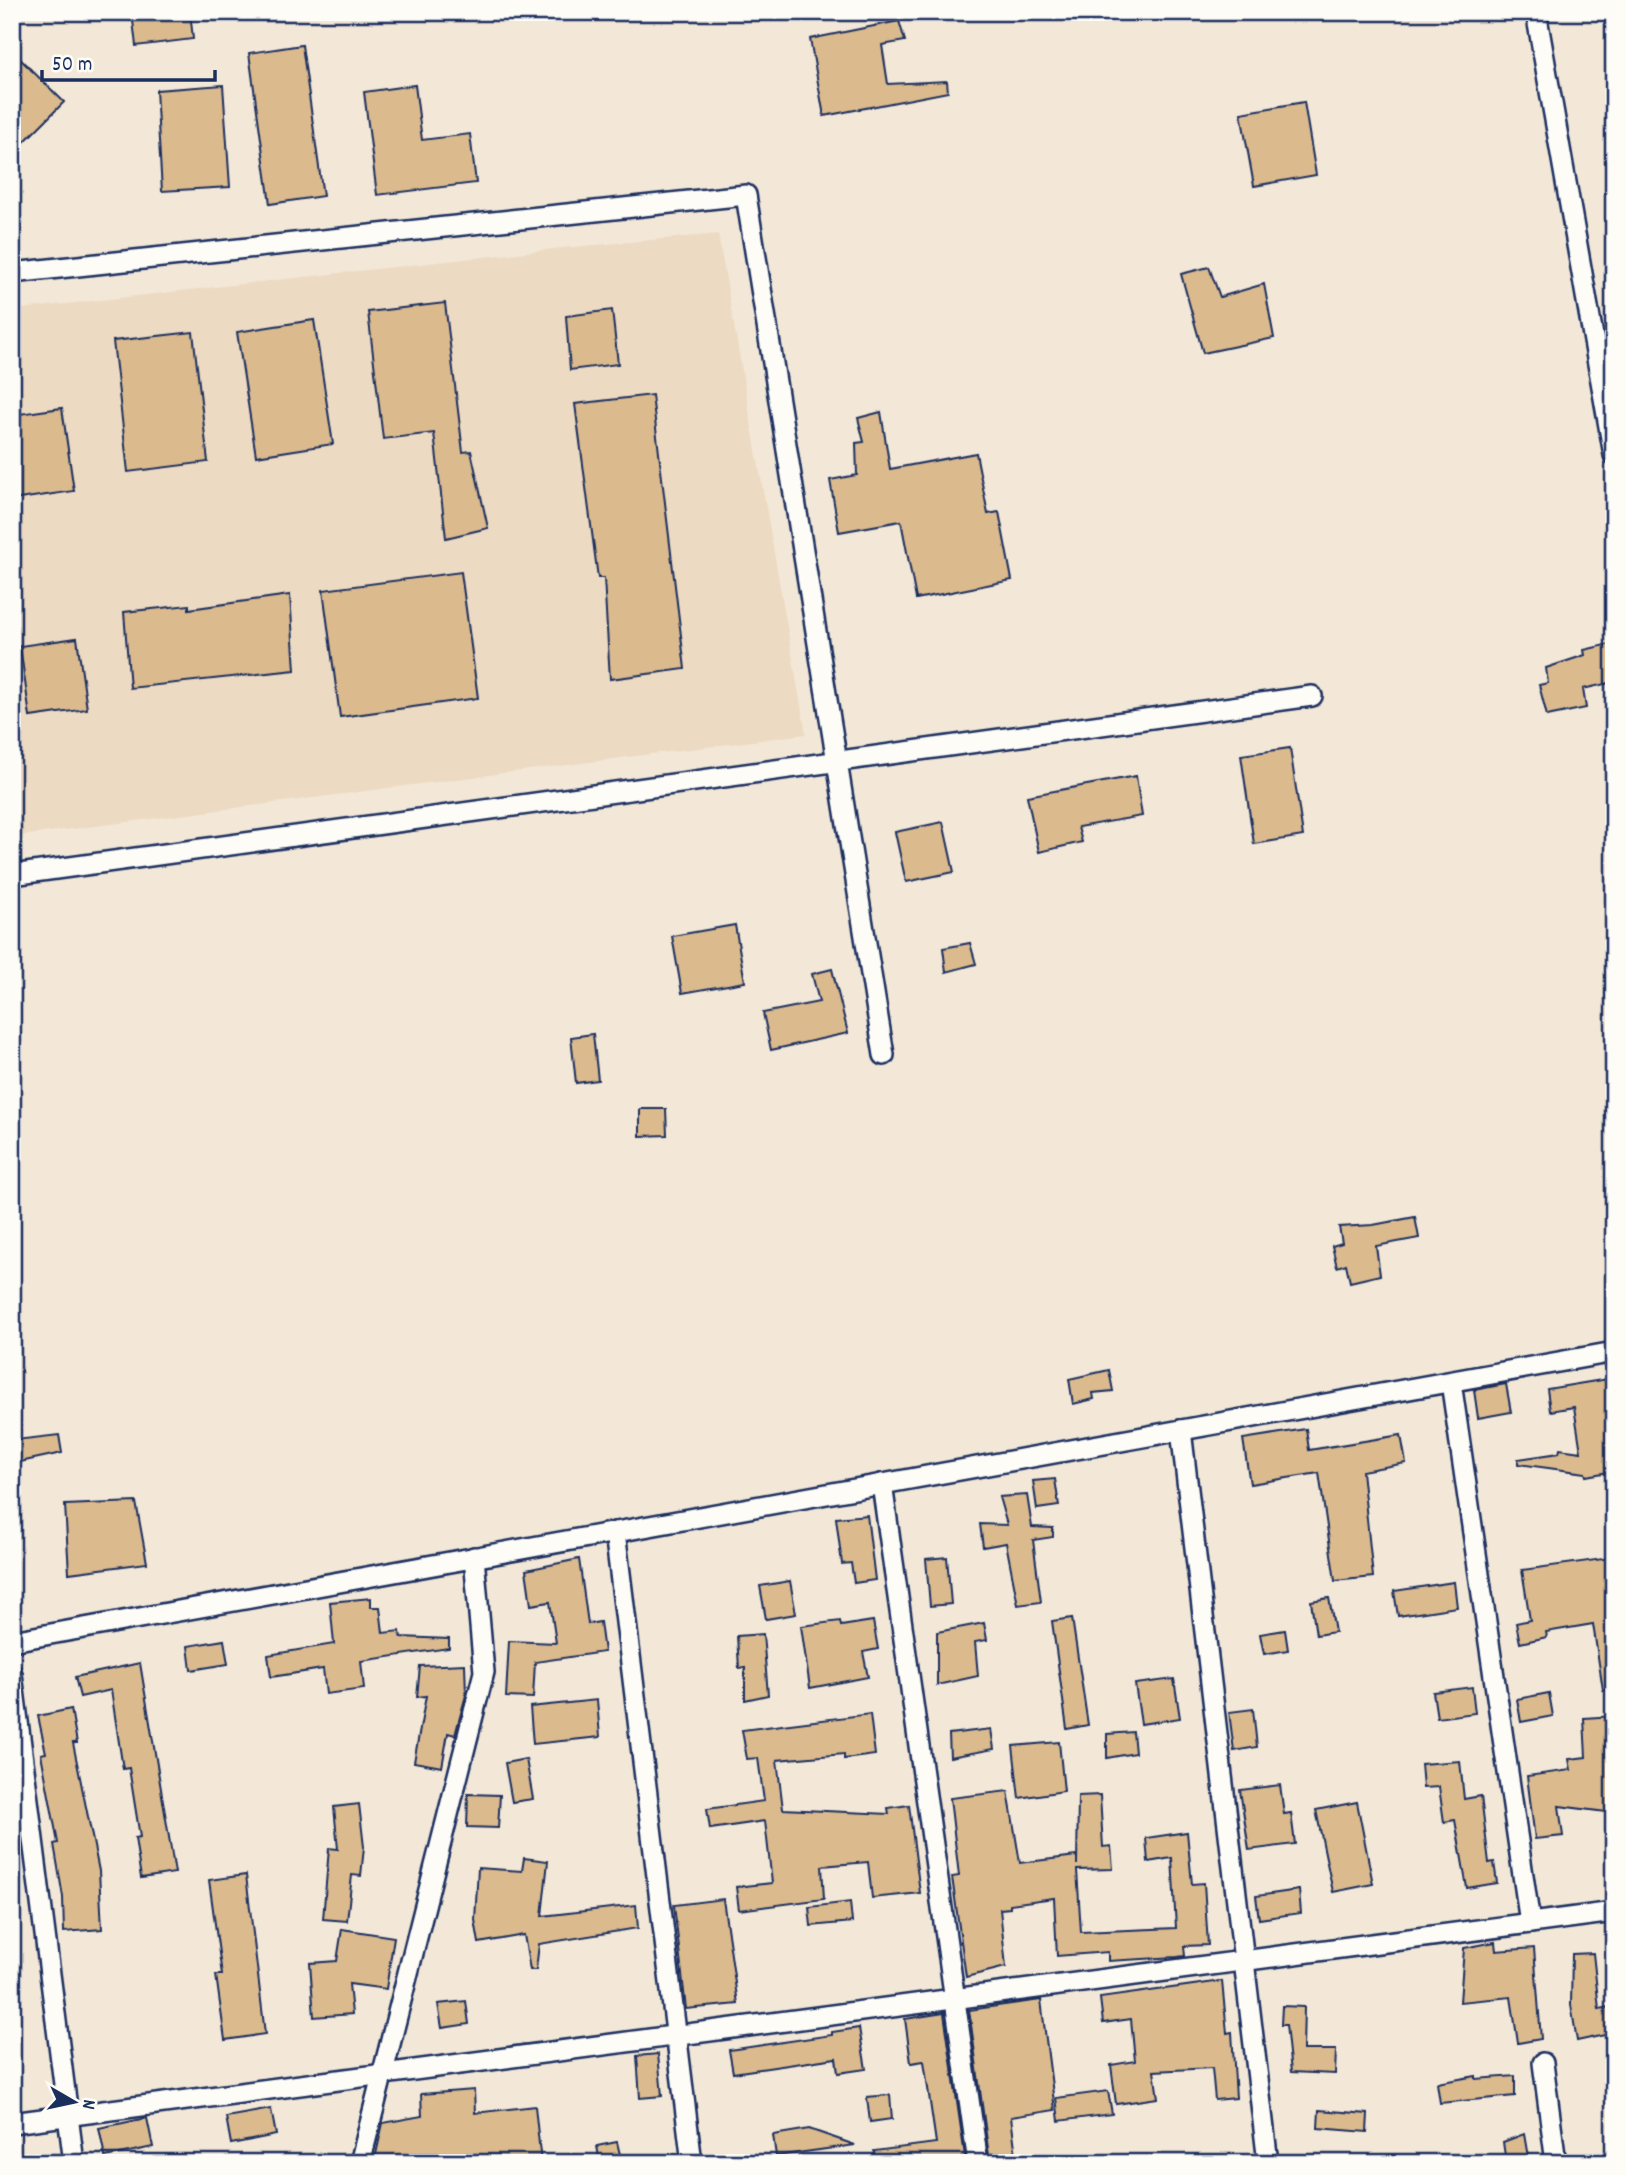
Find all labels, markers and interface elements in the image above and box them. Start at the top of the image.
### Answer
scale bar [42,38,215,82]
text: 50 m [52,51,92,81]
north arrow [38,2066,108,2136]
text: N [73,2097,101,2111]

